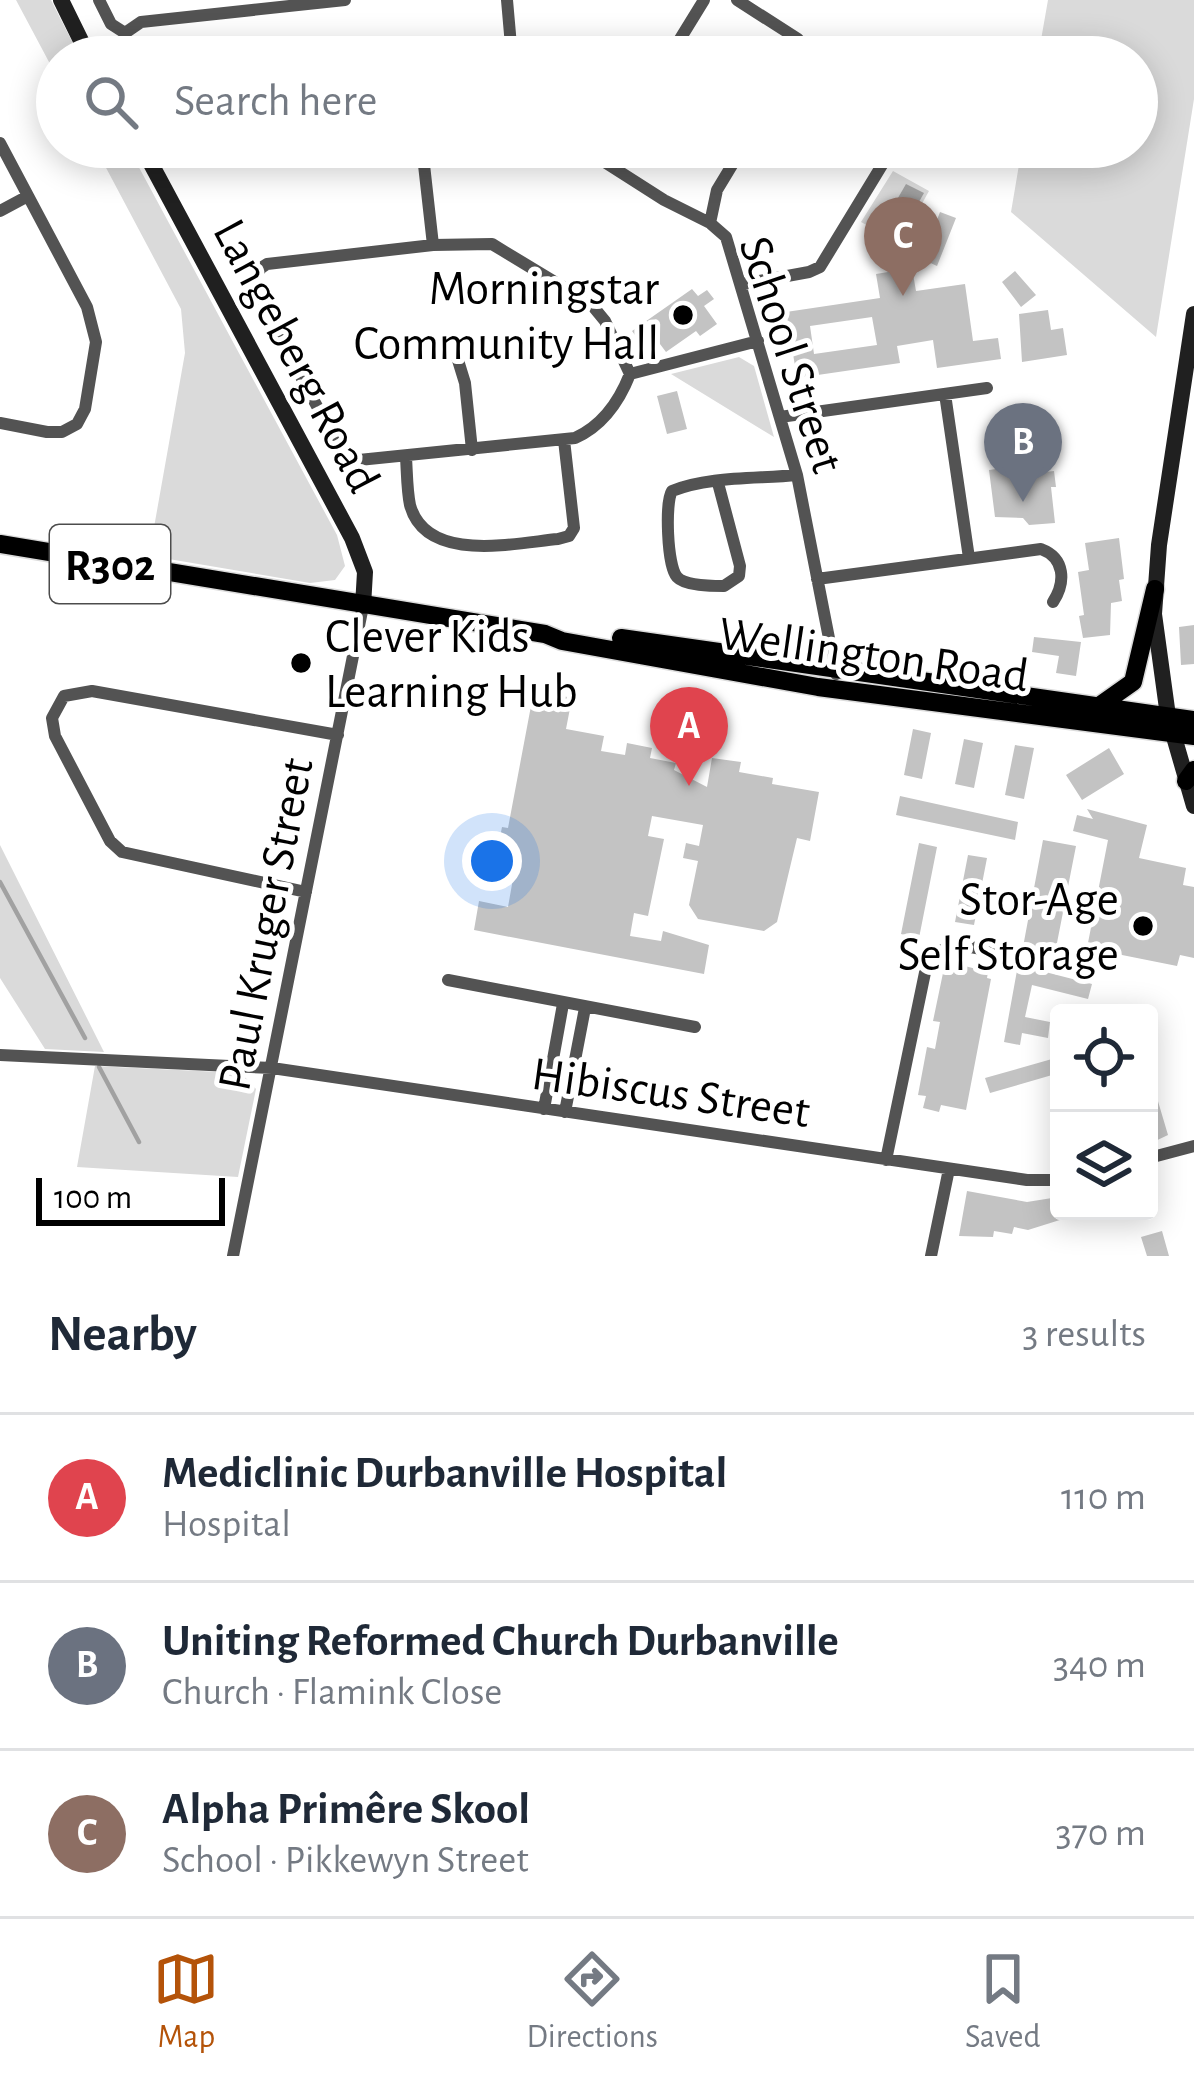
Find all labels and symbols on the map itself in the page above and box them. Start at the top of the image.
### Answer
pin: C [864,197,942,296]
street label: Langeberg Road [204,212,387,501]
street label: School Street [729,231,851,479]
place label: Morningstar Community Hall [354,266,659,369]
marker: Morningstar Community Hall [670,302,696,328]
pin: B [984,403,1062,502]
road number: R302 [50,525,170,603]
street label: Wellington Road [716,610,1032,701]
place label: Clever Kids Learning Hub [325,614,578,717]
marker: Clever Kids Learning Hub [288,650,314,676]
pin: A [650,687,728,786]
street label: Paul Kruger Street [211,754,323,1095]
your location [462,831,522,891]
place label: Stor-Age Self Storage [898,877,1119,980]
marker: Stor-Age Self Storage [1130,913,1156,939]
street label: Hibiscus Street [529,1051,813,1137]
scale bar [36,1172,225,1225]

